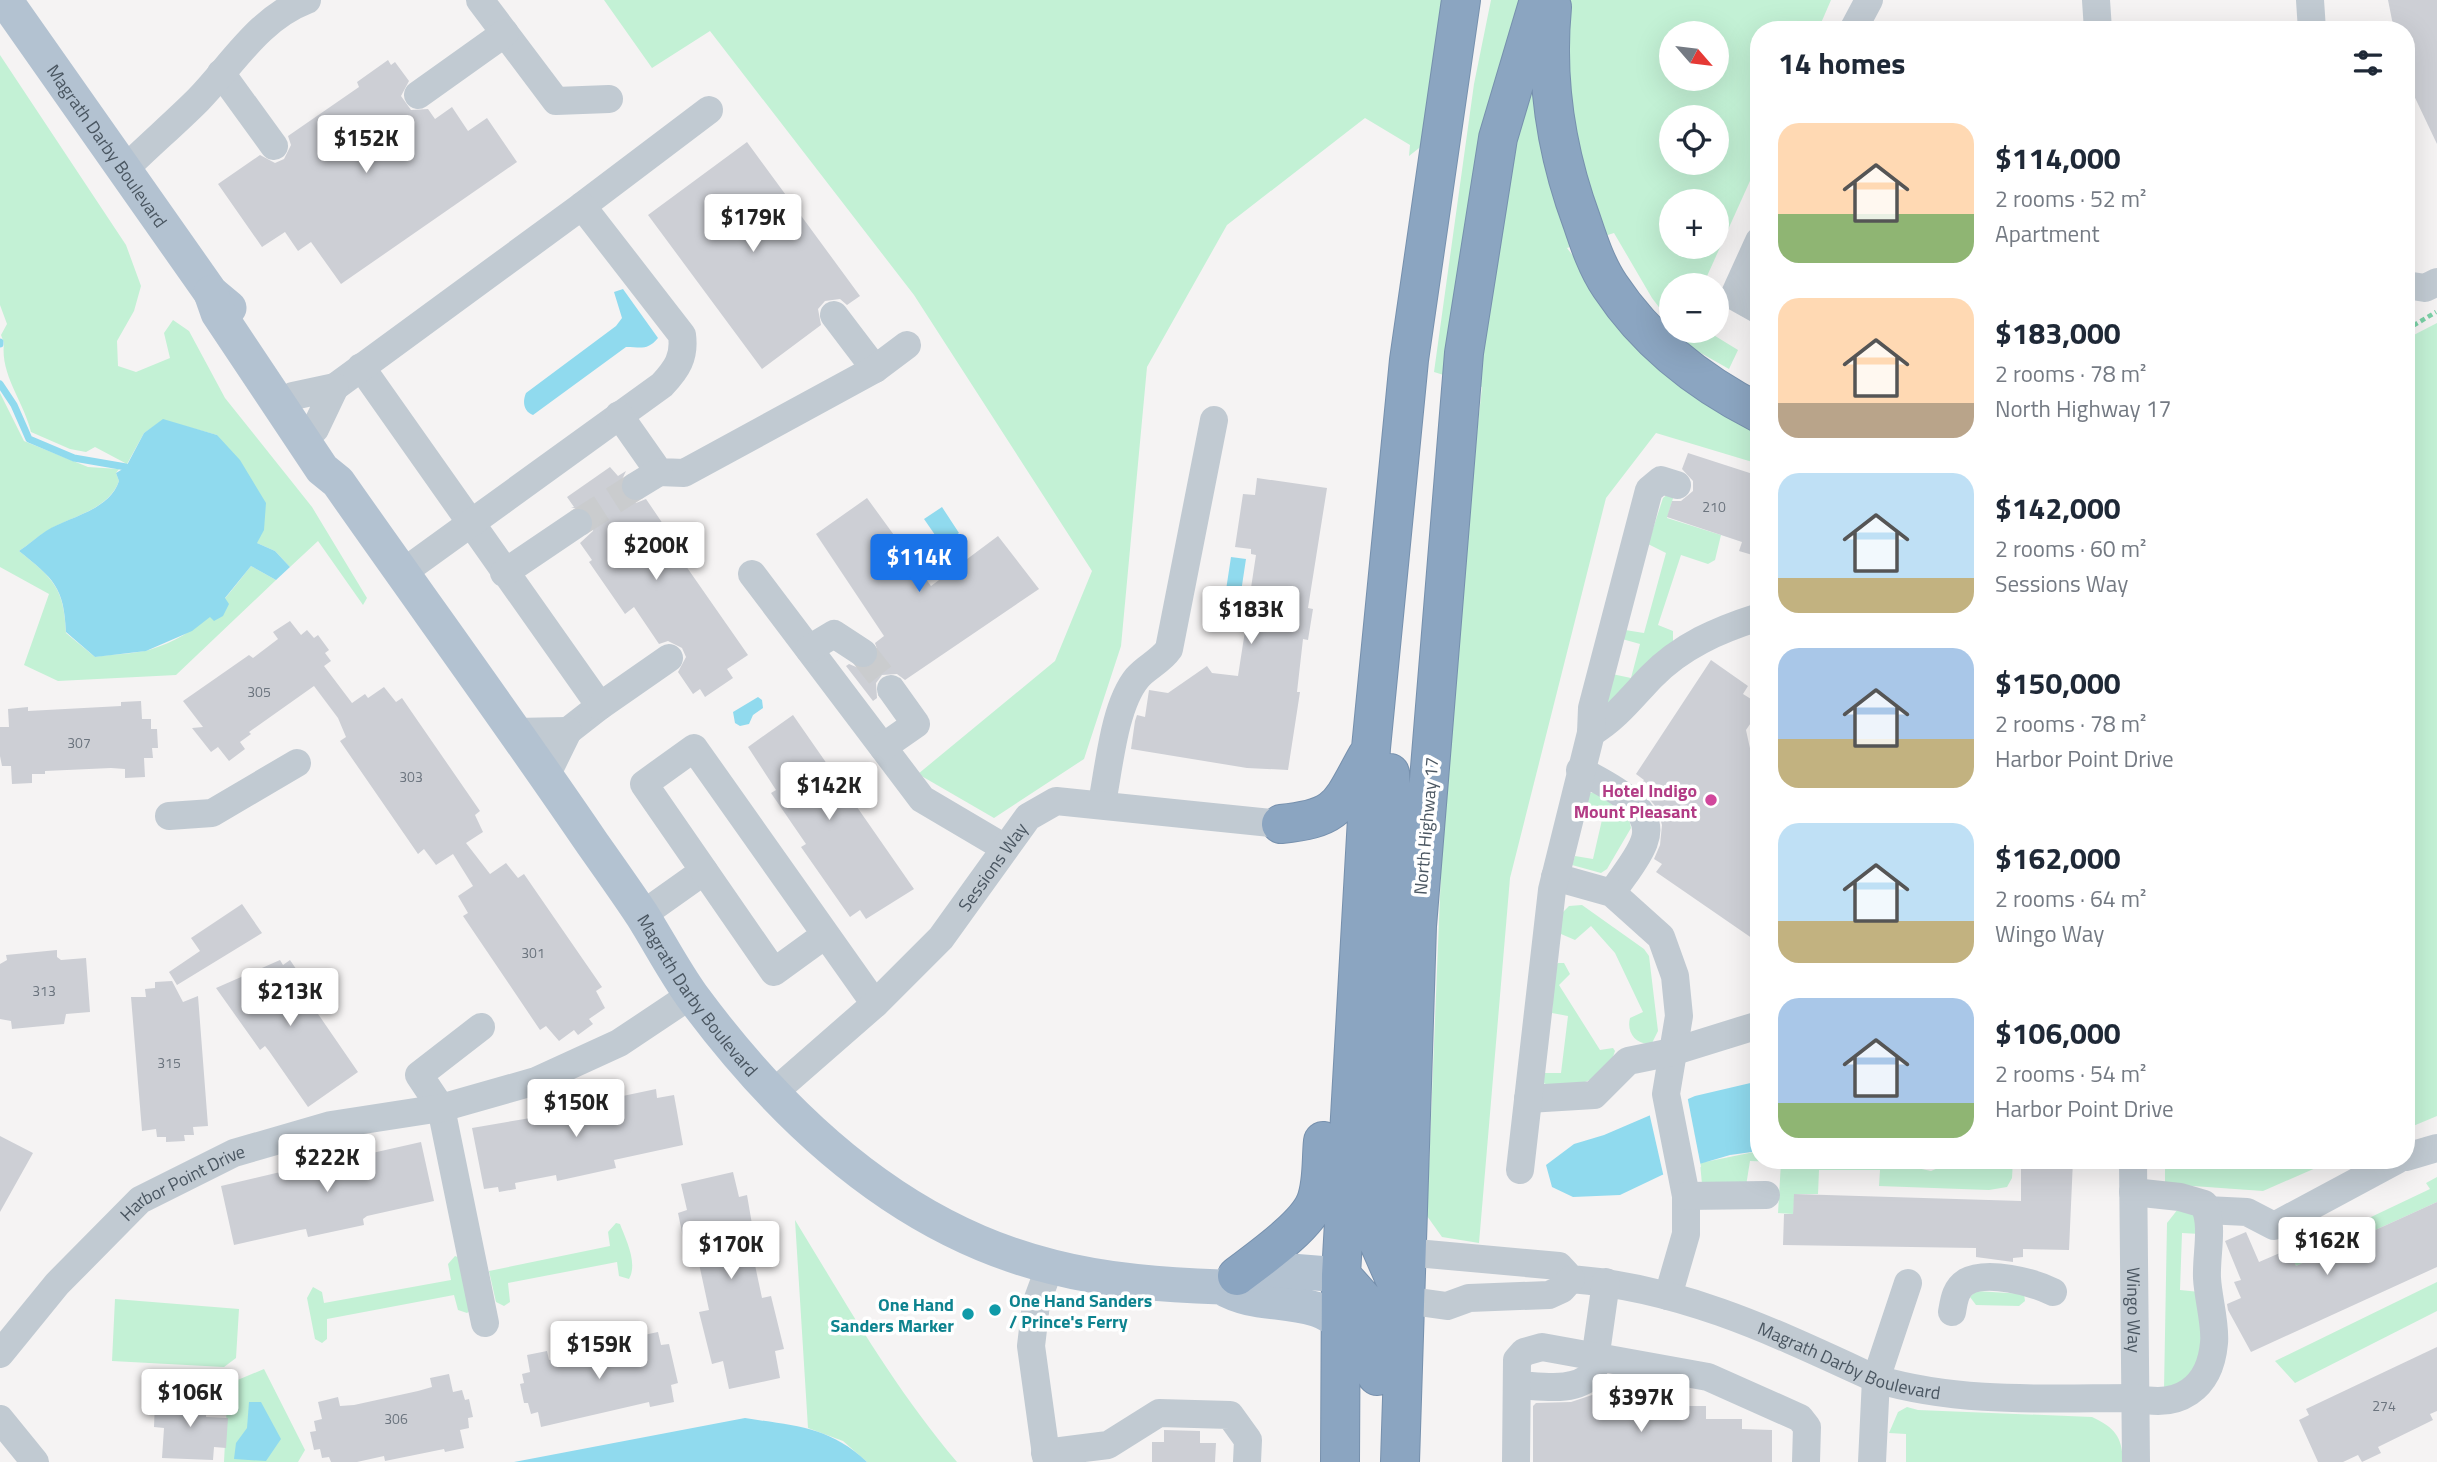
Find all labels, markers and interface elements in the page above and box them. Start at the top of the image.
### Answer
north arrow [1659,21,1729,91]
map controls [1659,21,1729,343]
text: 14 homes [1778,40,1905,86]
icon: filters [2349,44,2387,82]
street label: Magrath Darby Boulevard [41,59,174,233]
button: locate [1659,105,1729,175]
pin: $152K [317,116,415,175]
text: $152K [333,120,399,155]
text: $114,000 [1995,135,2121,181]
icon: home [1834,151,1918,235]
text: 2 rooms · 52 m² [1995,181,2146,216]
button: + [1659,189,1729,259]
pin: $179K [704,194,802,254]
text: $179K [720,199,786,234]
text: Apartment [1995,216,2100,251]
button: − [1659,273,1729,343]
text: $183,000 [1995,310,2121,356]
icon: home [1834,326,1918,410]
text: 2 rooms · 78 m² [1995,356,2146,391]
text: North Highway 17 [1995,391,2171,426]
text: $142,000 [1995,485,2121,531]
house number: 210 [1702,496,1726,517]
icon: home [1834,501,1918,585]
pin: $200K [607,522,705,582]
text: $200K [623,527,689,562]
text: 2 rooms · 60 m² [1995,531,2146,566]
pin: $114K [870,534,968,594]
text: $114K [886,539,952,574]
text: Sessions Way [1995,566,2128,601]
pin: $183K [1202,586,1300,646]
text: $183K [1218,591,1284,626]
text: $150,000 [1995,660,2121,706]
icon: home [1834,676,1918,760]
house number: 305 [247,681,271,702]
text: 2 rooms · 78 m² [1995,706,2146,741]
house number: 307 [67,732,91,753]
text: Harbor Point Drive [1995,741,2174,776]
street label: North Highway 17 [1407,756,1445,896]
pin: $142K [780,762,878,822]
house number: 303 [399,766,423,787]
text: $142K [796,767,862,802]
place label: Hotel Indigo Mount Pleasant [1574,777,1697,825]
marker: Hotel Indigo Mount Pleasant [1703,792,1719,808]
street label: Sessions Way [951,816,1034,917]
text: $162,000 [1995,835,2121,881]
icon: home [1834,851,1918,935]
text: 2 rooms · 64 m² [1995,881,2146,916]
street label: Magrath Darby Boulevard [631,908,765,1082]
text: Wingo Way [1995,916,2104,951]
house number: 301 [521,942,545,963]
pin: $213K [241,968,339,1028]
text: $213K [257,973,323,1008]
house number: 313 [32,980,56,1001]
text: $106,000 [1995,1010,2121,1056]
icon: home [1834,1026,1918,1110]
house number: 315 [157,1052,181,1073]
text: 2 rooms · 54 m² [1995,1056,2146,1091]
pin: $150K [527,1080,625,1139]
text: $150K [543,1084,609,1119]
text: Harbor Point Drive [1995,1091,2174,1126]
pin: $222K [278,1134,376,1194]
street label: Harbor Point Drive [113,1137,248,1227]
text: $222K [294,1139,360,1174]
pin: $162K [2278,1218,2376,1277]
pin: $170K [682,1222,780,1281]
text: $162K [2294,1222,2360,1257]
text: $170K [698,1226,764,1261]
street label: Wingo Way [2121,1267,2148,1353]
place label: One Hand Sanders / Prince's Ferry [1009,1287,1152,1335]
place label: One Hand Sanders Marker [831,1291,954,1339]
marker: One Hand Sanders / Prince's Ferry [987,1302,1003,1318]
marker: One Hand Sanders Marker [960,1306,976,1322]
street label: Magrath Darby Boulevard [1754,1314,1942,1406]
pin: $159K [550,1322,648,1381]
text: $159K [566,1326,632,1361]
pin: $106K [141,1370,239,1429]
text: $106K [157,1374,223,1409]
pin: $397K [1592,1374,1690,1434]
text: $397K [1608,1379,1674,1414]
house number: 274 [2372,1395,2396,1416]
house number: 306 [384,1408,408,1429]

